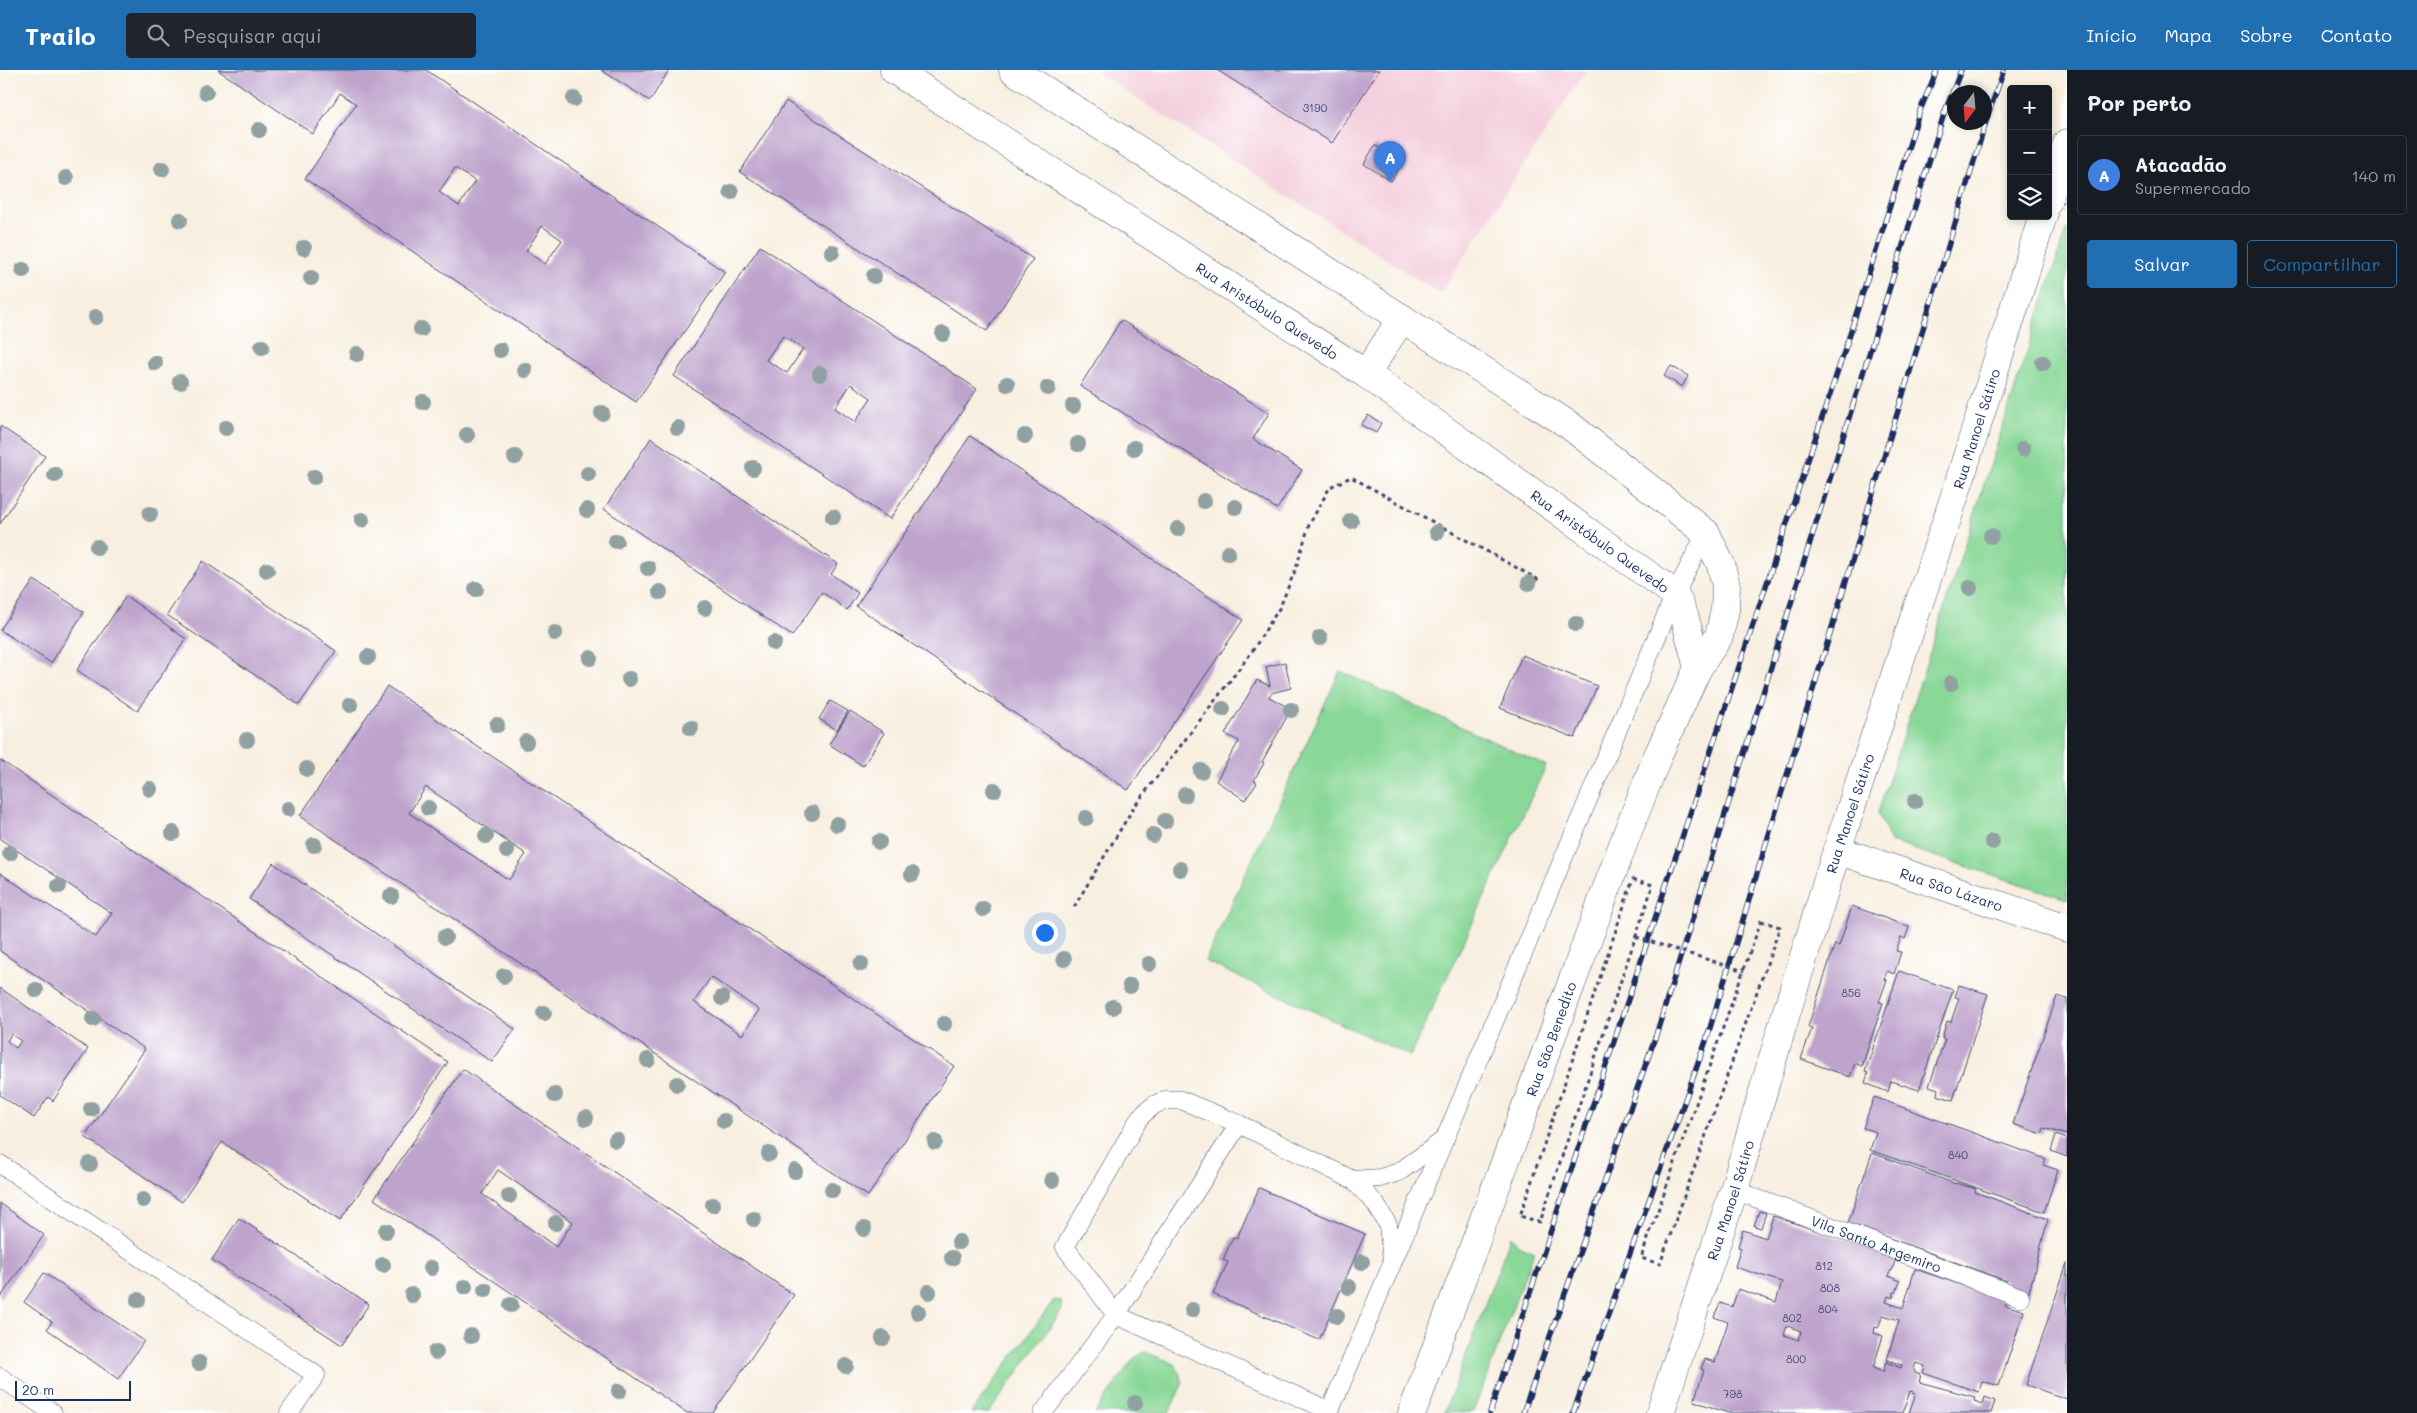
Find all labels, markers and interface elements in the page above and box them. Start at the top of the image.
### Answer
search box [126,13,476,58]
text: Trailo [25,20,96,51]
icon: search [144,21,172,49]
text: Pesquisar aqui [184,23,322,48]
text: Início [2086,23,2136,47]
text: Mapa [2164,23,2212,47]
text: Sobre [2240,23,2293,47]
text: Contato [2321,23,2392,47]
north arrow [1947,85,1992,130]
map controls [2007,85,2052,220]
button: + [2007,85,2052,130]
text: Por perto [2087,89,2191,116]
house number: 3190 [1303,100,1328,115]
button: − [2007,130,2052,175]
pin: A [1374,141,1406,182]
text: Atacadão [2135,152,2227,177]
text: A [2098,165,2110,186]
text: 140 m [2352,165,2396,186]
button: layers [2007,175,2052,220]
text: Supermercado [2135,177,2250,198]
button: Salvar [2087,240,2237,288]
button: Compartilhar [2247,240,2397,288]
street label: Rua Aristóbulo Quevedo [1192,258,1342,363]
street label: Rua Manoel Sátiro [1948,366,2004,491]
street label: Rua Aristóbulo Quevedo [1527,485,1673,597]
street label: Rua Manoel Sátiro [1821,751,1878,875]
street label: Rua São Lázaro [1898,863,2005,915]
your location [1032,920,1058,946]
street label: Rua São Benedito [1521,979,1581,1099]
house number: 856 [1841,985,1861,1000]
street label: Rua Manoel Sátiro [1702,1138,1758,1263]
house number: 840 [1948,1147,1968,1162]
street label: Vila Santo Argemiro [1809,1210,1944,1276]
house number: 812 [1815,1258,1833,1273]
house number: 808 [1820,1280,1840,1295]
house number: 804 [1818,1301,1838,1316]
house number: 802 [1782,1310,1802,1325]
house number: 800 [1786,1351,1806,1366]
scale bar [15,1378,131,1401]
text: 20 m [22,1380,54,1399]
house number: 798 [1723,1386,1743,1401]

